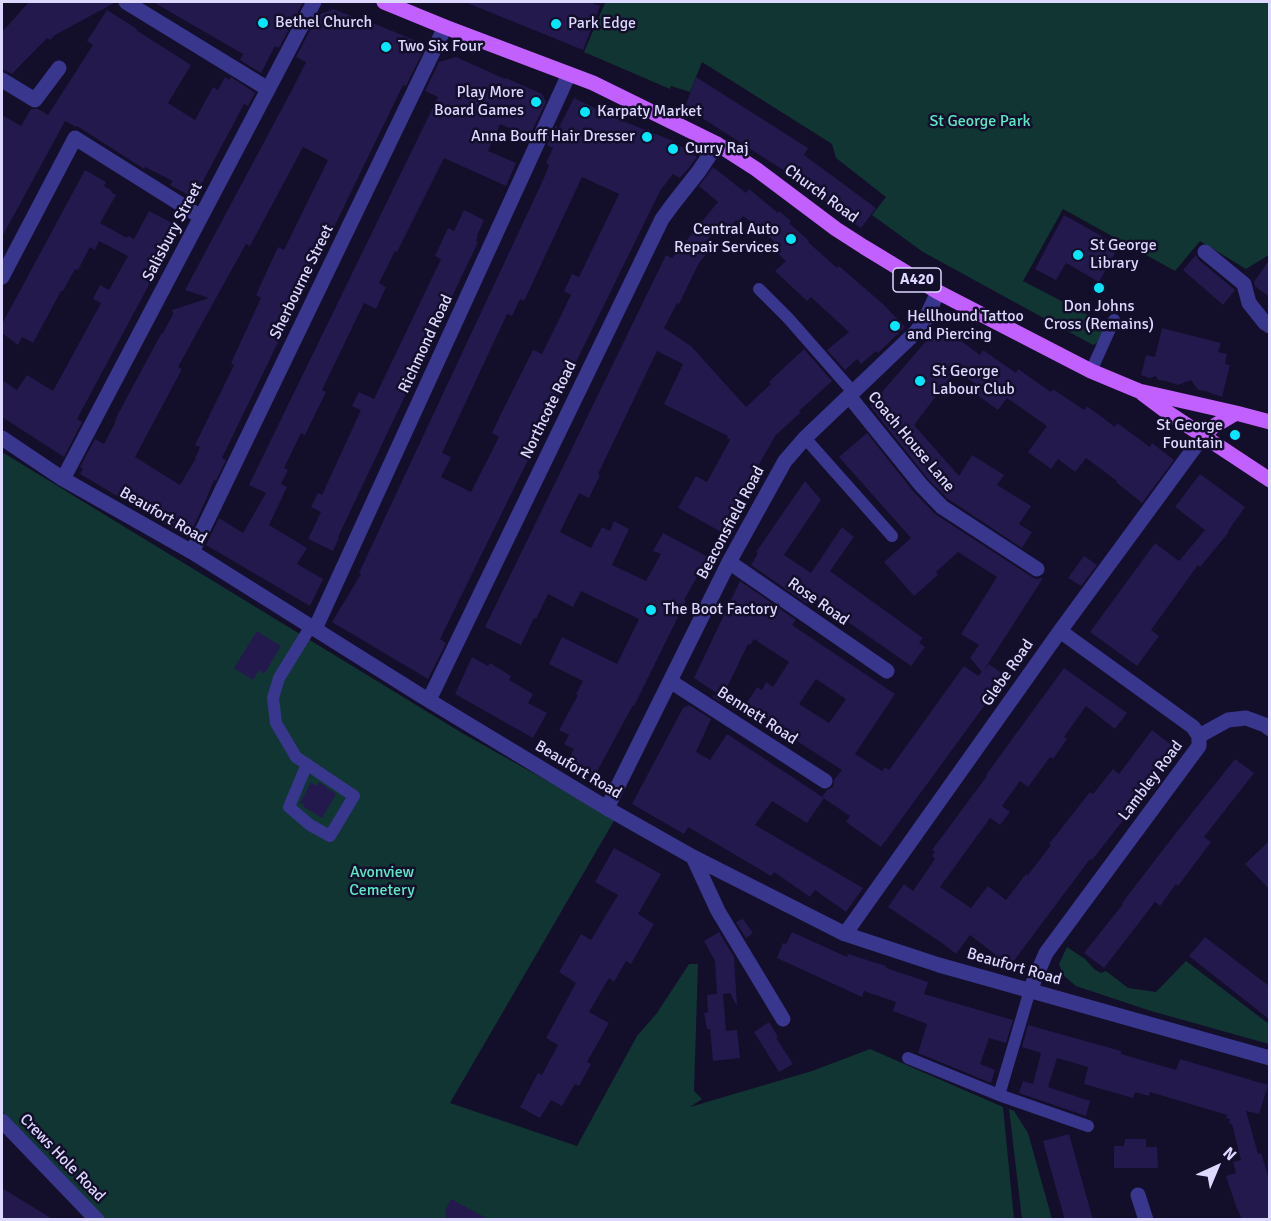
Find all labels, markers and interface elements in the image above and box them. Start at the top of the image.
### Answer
place label: Bethel Church [275,13,372,33]
place label: Park Edge [568,14,636,34]
marker: Bethel Church [256,16,270,30]
marker: Park Edge [549,17,563,31]
place label: Two Six Four [398,37,483,57]
marker: Two Six Four [379,40,393,54]
place label: Play More Board Games [434,83,524,121]
marker: Play More Board Games [529,95,543,109]
place label: Karpaty Market [597,102,702,122]
marker: Karpaty Market [578,105,592,119]
park label: St George Park [929,112,1031,132]
place label: Anna Bouff Hair Dresser [471,127,635,147]
marker: Anna Bouff Hair Dresser [640,130,654,144]
place label: Curry Raj [685,139,749,159]
marker: Curry Raj [666,142,680,156]
street label: Church Road [780,161,862,227]
street label: Salisbury Street [139,179,207,285]
place label: Central Auto Repair Services [674,220,779,258]
street label: Sherbourne Street [266,222,338,342]
marker: Central Auto Repair Services [784,232,798,246]
place label: St George Library [1090,236,1157,274]
marker: St George Library [1071,248,1085,262]
road number: A420 [893,268,941,292]
marker: Don Johns Cross (Remains) [1092,281,1106,295]
street label: Richmond Road [395,292,457,396]
place label: Don Johns Cross (Remains) [1044,297,1154,335]
place label: Hellhound Tattoo and Piercing [907,307,1024,345]
marker: Hellhound Tattoo and Piercing [888,319,902,333]
street label: Northcote Road [517,358,581,462]
place label: St George Labour Club [932,362,1015,400]
marker: St George Labour Club [913,374,927,388]
street label: Coach House Lane [863,388,959,496]
place label: St George Fountain [1156,416,1223,454]
marker: St George Fountain [1228,428,1242,442]
street label: Beaconsfield Road [693,463,769,583]
street label: Beaufort Road [116,483,210,549]
street label: Rose Road [784,574,852,630]
place label: The Boot Factory [663,600,777,620]
marker: The Boot Factory [644,603,658,617]
street label: Glebe Road [978,636,1038,710]
street label: Bennett Road [713,683,801,749]
street label: Beaufort Road [531,737,625,803]
street label: Lambley Road [1115,737,1187,825]
park label: Avonview Cemetery [349,863,415,901]
street label: Beaufort Road [964,944,1064,990]
street label: Crews Hole Road [15,1110,109,1206]
north arrow [1187,1137,1247,1197]
text: N [1219,1143,1240,1165]

